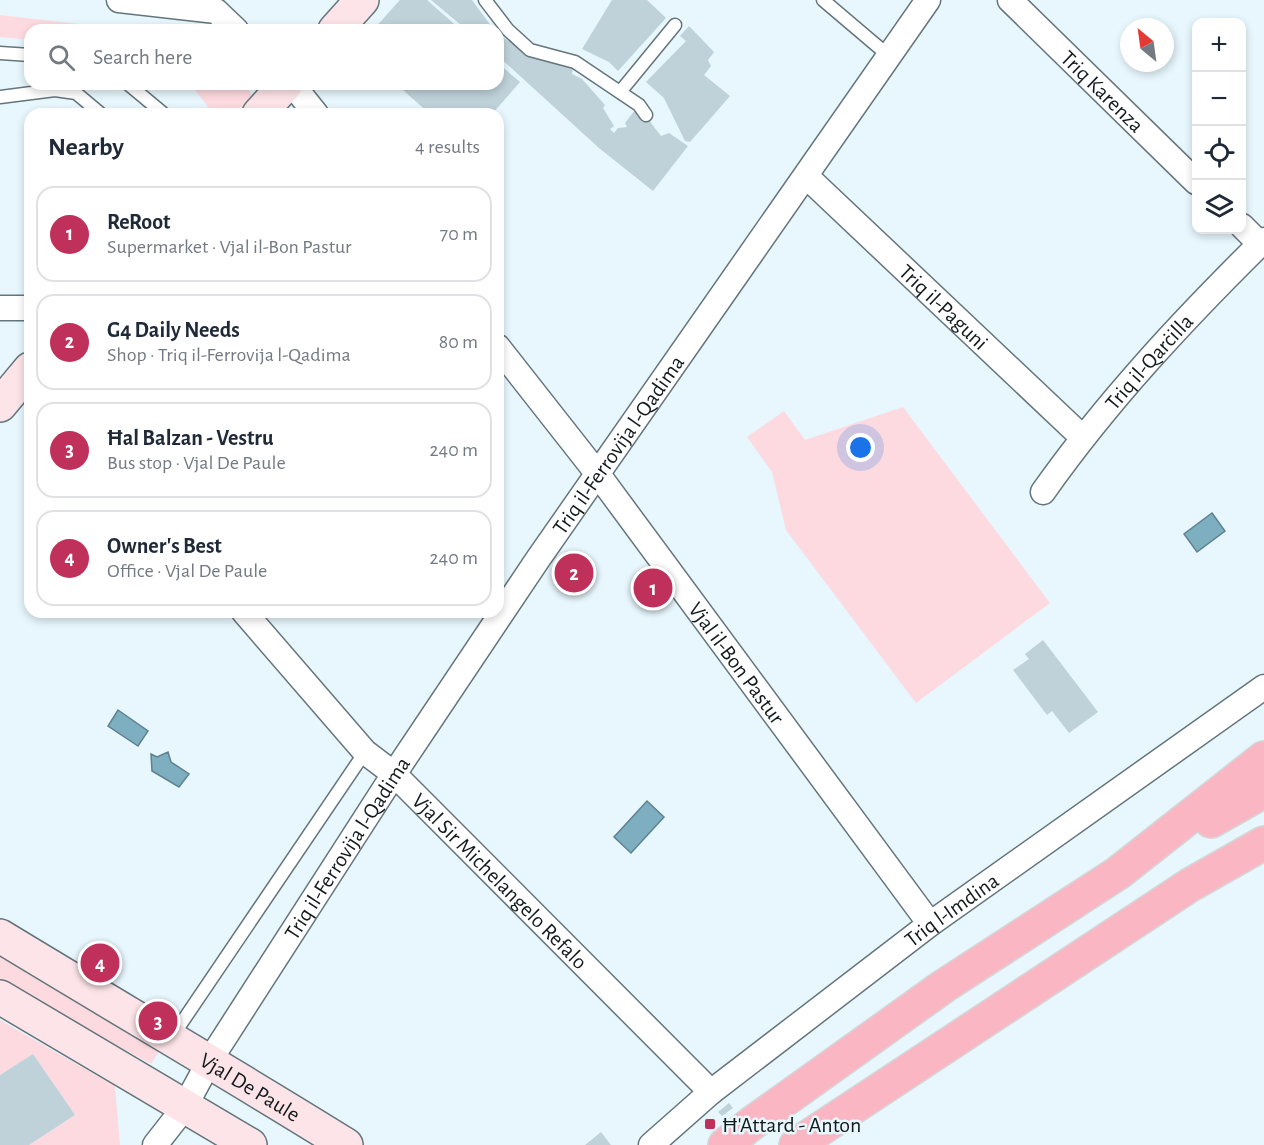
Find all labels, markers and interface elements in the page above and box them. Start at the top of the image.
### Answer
north arrow [1120,18,1174,72]
map controls [1192,18,1246,234]
button: + [1192,18,1246,72]
search box [24,24,504,90]
icon: search [45,41,78,74]
text: Search here [93,46,192,68]
street label: Triq Karenza [1057,47,1148,137]
button: − [1192,72,1246,126]
button: locate [1192,126,1246,180]
text: Nearby [48,134,124,160]
text: 4 results [415,137,480,157]
button: layers [1192,180,1246,234]
text: ReRoot [107,211,171,233]
text: 1 [66,224,73,244]
text: 70 m [440,224,478,244]
text: Supermarket · Vjal il-Bon Pastur [107,237,352,257]
street label: Triq il-Paguni [895,260,992,354]
street label: Triq il-Qarċilla [1101,310,1197,414]
text: G4 Daily Needs [107,319,240,341]
text: 2 [65,332,74,352]
text: 80 m [439,332,478,352]
text: Shop · Triq il-Ferrovija l-Qadima [107,345,351,365]
street label: Triq il-Ferrovija l-Qadima [549,352,688,539]
text: Ħal Balzan - Vestru [107,427,274,449]
your location [846,433,875,462]
text: 3 [65,440,74,460]
text: 240 m [429,440,478,460]
text: Bus stop · Vjal De Paule [107,453,286,473]
text: Owner's Best [107,535,222,557]
text: 4 [64,548,75,568]
text: 240 m [429,548,478,568]
pin: 2 [554,550,594,596]
text: Office · Vjal De Paule [107,561,267,581]
pin: 1 [634,566,672,610]
street label: Vjal il-Bon Pastur [684,598,788,728]
street label: Triq il-Ferrovija l-Qadima [281,753,414,944]
street label: Vjal Sir Michelangelo Refalo [408,789,591,973]
street label: Triq l-Imdina [901,869,1003,951]
pin: 4 [80,940,120,986]
pin: 3 [138,998,178,1044]
street label: Vjal De Paule [196,1049,304,1126]
place label: Ħ'Attard - Anton [722,1114,861,1136]
marker: Ħ'Attard - Anton [703,1117,717,1131]

